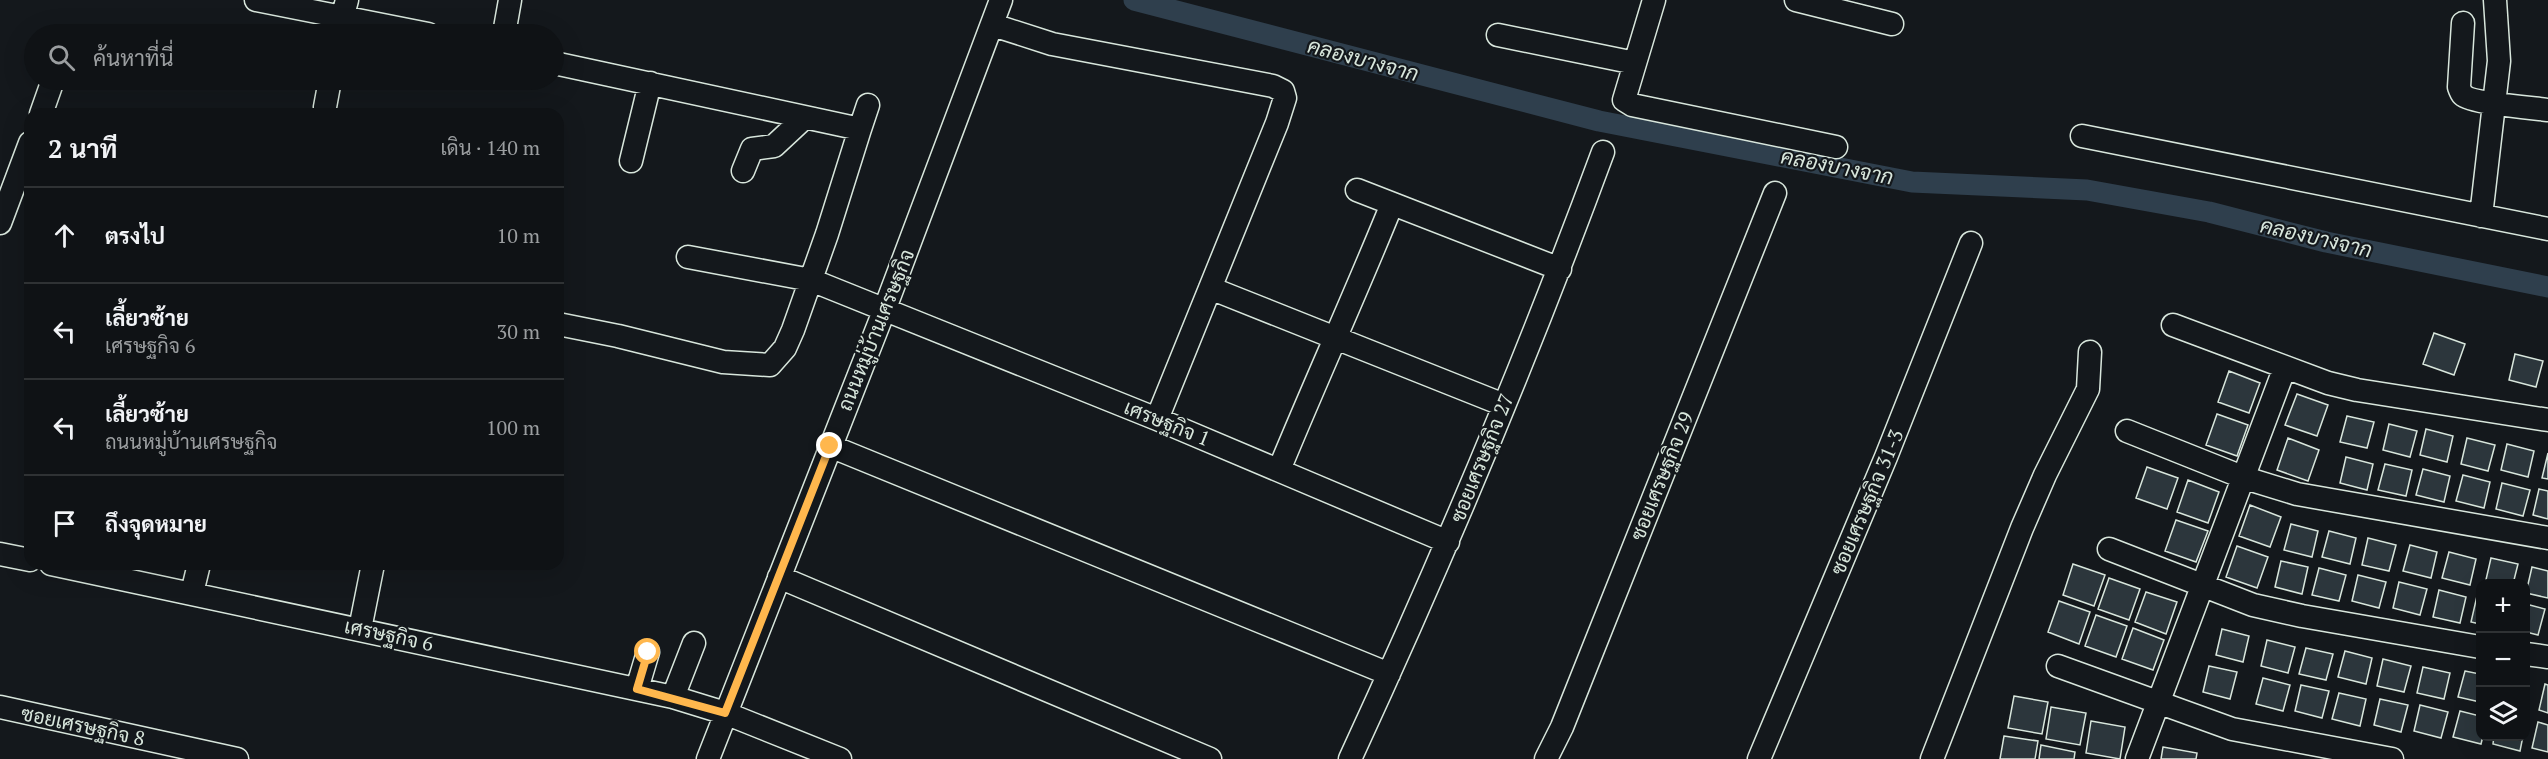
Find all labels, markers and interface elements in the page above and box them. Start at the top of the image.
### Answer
search box [24,24,564,90]
water label: คลองบางจาก [1305,31,1422,87]
icon: search [45,41,78,74]
text: ค้นหาที่นี่ [93,43,173,72]
text: 2 นาที [48,131,118,165]
text: เดิน · 140 m [441,134,540,161]
water label: คลองบางจาก [1779,141,1896,191]
water label: คลองบางจาก [2258,211,2375,263]
icon: ahead [48,219,81,252]
text: ตรงไป [105,221,165,250]
text: 10 m [497,222,540,249]
street label: ถนนหมู่บ้านเศรษฐกิจ [831,245,922,416]
text: เลี้ยวซ้าย [105,303,189,332]
icon: left [48,315,81,348]
text: 30 m [497,318,540,345]
text: เศรษฐกิจ 6 [105,332,195,359]
street label: ซอยเศรษฐกิจ 27 [1443,389,1520,526]
street label: เศรษฐกิจ 1 [1120,393,1214,452]
text: เลี้ยวซ้าย [105,399,189,428]
street label: ซอยเศรษฐกิจ 29 [1623,407,1700,544]
icon: left [48,411,81,444]
text: 100 m [486,414,540,441]
street label: ซอยเศรษฐกิจ 31-3 [1824,425,1909,579]
text: ถนนหมู่บ้านเศรษฐกิจ [105,428,277,455]
route end [816,432,842,458]
icon: arrive [48,507,81,540]
text: ถึงจุดหมาย [105,509,207,538]
map controls [2476,579,2530,741]
button: + [2476,579,2530,633]
street label: เศรษฐกิจ 6 [342,612,436,657]
button: − [2476,633,2530,687]
route start [634,638,660,664]
button: layers [2476,687,2530,741]
street label: ซอยเศรษฐกิจ 8 [19,699,147,752]

